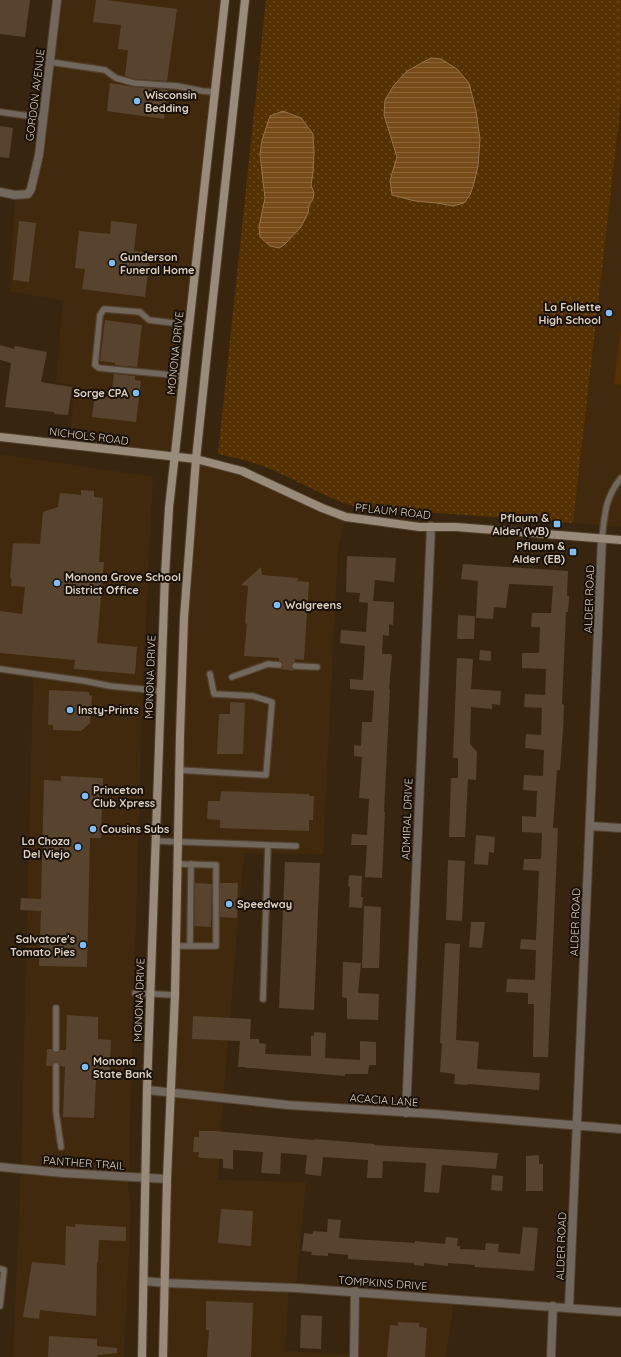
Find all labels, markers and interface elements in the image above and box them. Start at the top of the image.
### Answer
street label: GORDON AVENUE [22,48,48,142]
place label: Wisconsin Bedding [145,88,197,115]
marker: Wisconsin Bedding [132,96,142,106]
place label: Gunderson Funeral Home [120,250,195,277]
marker: Gunderson Funeral Home [107,258,117,268]
place label: La Follette High School [539,300,602,327]
marker: La Follette High School [604,308,614,318]
street label: MONONA DRIVE [164,311,186,395]
place label: Sorge CPA [73,386,128,400]
marker: Sorge CPA [131,388,141,398]
street label: NICHOLS ROAD [48,424,130,448]
street label: PFLAUM ROAD [354,500,432,522]
place label: Pflaum & Alder (WB) [492,511,549,538]
marker: Pflaum & Alder (WB) [552,519,562,529]
place label: Pflaum & Alder (EB) [513,539,565,566]
marker: Pflaum & Alder (EB) [568,547,578,557]
street label: ALDER ROAD [581,565,597,633]
place label: Monona Grove School District Office [65,570,181,597]
marker: Monona Grove School District Office [52,578,62,588]
place label: Walgreens [285,598,341,612]
marker: Walgreens [272,600,282,610]
street label: MONONA DRIVE [142,635,158,719]
place label: Insty-Prints [78,703,139,717]
marker: Insty-Prints [65,705,75,715]
street label: ADMIRAL DRIVE [399,778,415,860]
place label: Princeton Club Xpress [93,783,155,810]
marker: Princeton Club Xpress [80,791,90,801]
place label: Cousins Subs [101,822,169,836]
marker: Cousins Subs [88,824,98,834]
place label: La Choza Del Viejo [22,834,70,861]
marker: La Choza Del Viejo [73,842,83,852]
street label: ALDER ROAD [567,888,583,956]
place label: Speedway [237,897,292,911]
marker: Speedway [224,899,234,909]
place label: Salvatore's Tomato Pies [10,932,75,959]
marker: Salvatore's Tomato Pies [78,940,88,950]
street label: MONONA DRIVE [131,958,147,1042]
place label: Monona State Bank [93,1054,152,1081]
marker: Monona State Bank [80,1062,90,1072]
street label: ACACIA LANE [349,1091,419,1109]
street label: PANTHER TRAIL [43,1153,126,1173]
street label: ALDER ROAD [553,1212,569,1280]
street label: TOMPKINS DRIVE [338,1273,428,1293]

